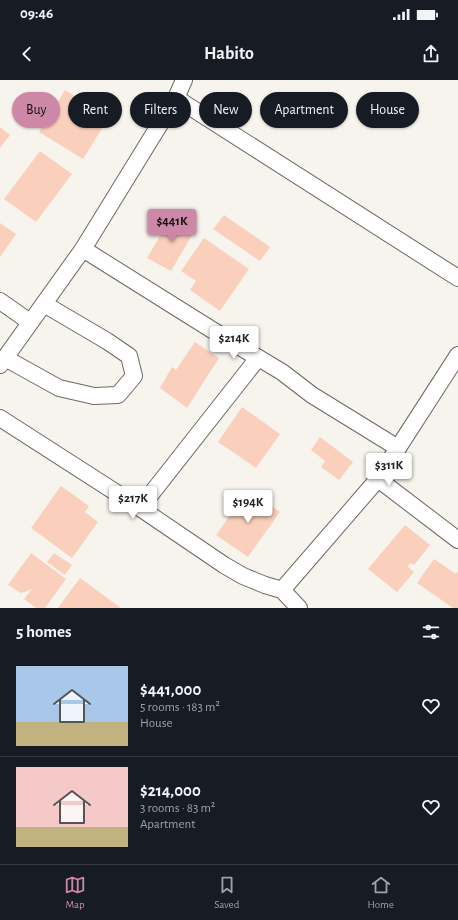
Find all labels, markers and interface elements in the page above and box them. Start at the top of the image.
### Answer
text: 09:46 [20,6,53,21]
icon: back [16,43,38,65]
icon: share [420,43,442,65]
text: Habito [204,45,254,63]
chip: Buy [12,92,60,128]
chip: Rent [68,92,122,128]
chip: Filters [130,92,191,128]
chip: New [199,92,252,128]
chip: Apartment [260,92,348,128]
chip: House [356,92,419,128]
pin: $441K [144,209,200,243]
text: $441K [156,215,188,228]
pin: $214K [206,326,262,360]
text: $214K [219,332,249,345]
pin: $311K [361,453,417,487]
text: $311K [375,459,403,472]
pin: $217K [105,486,161,520]
pin: $194K [220,490,276,524]
text: $217K [118,492,148,505]
text: $194K [233,496,263,509]
icon: filters [420,621,442,643]
text: 5 homes [16,623,72,640]
text: $441,000 [140,681,201,698]
icon: home [48,682,96,730]
icon: heart [420,695,442,717]
text: 5 rooms · 183 m² [140,701,220,714]
text: House [140,717,172,730]
text: $214,000 [140,782,201,799]
icon: home [48,783,96,831]
icon: heart [420,796,442,818]
text: 3 rooms · 83 m² [140,802,215,815]
text: Apartment [140,818,195,831]
tab: Map [64,874,86,911]
tab: Saved [214,874,239,911]
tab: Home [367,874,394,911]

